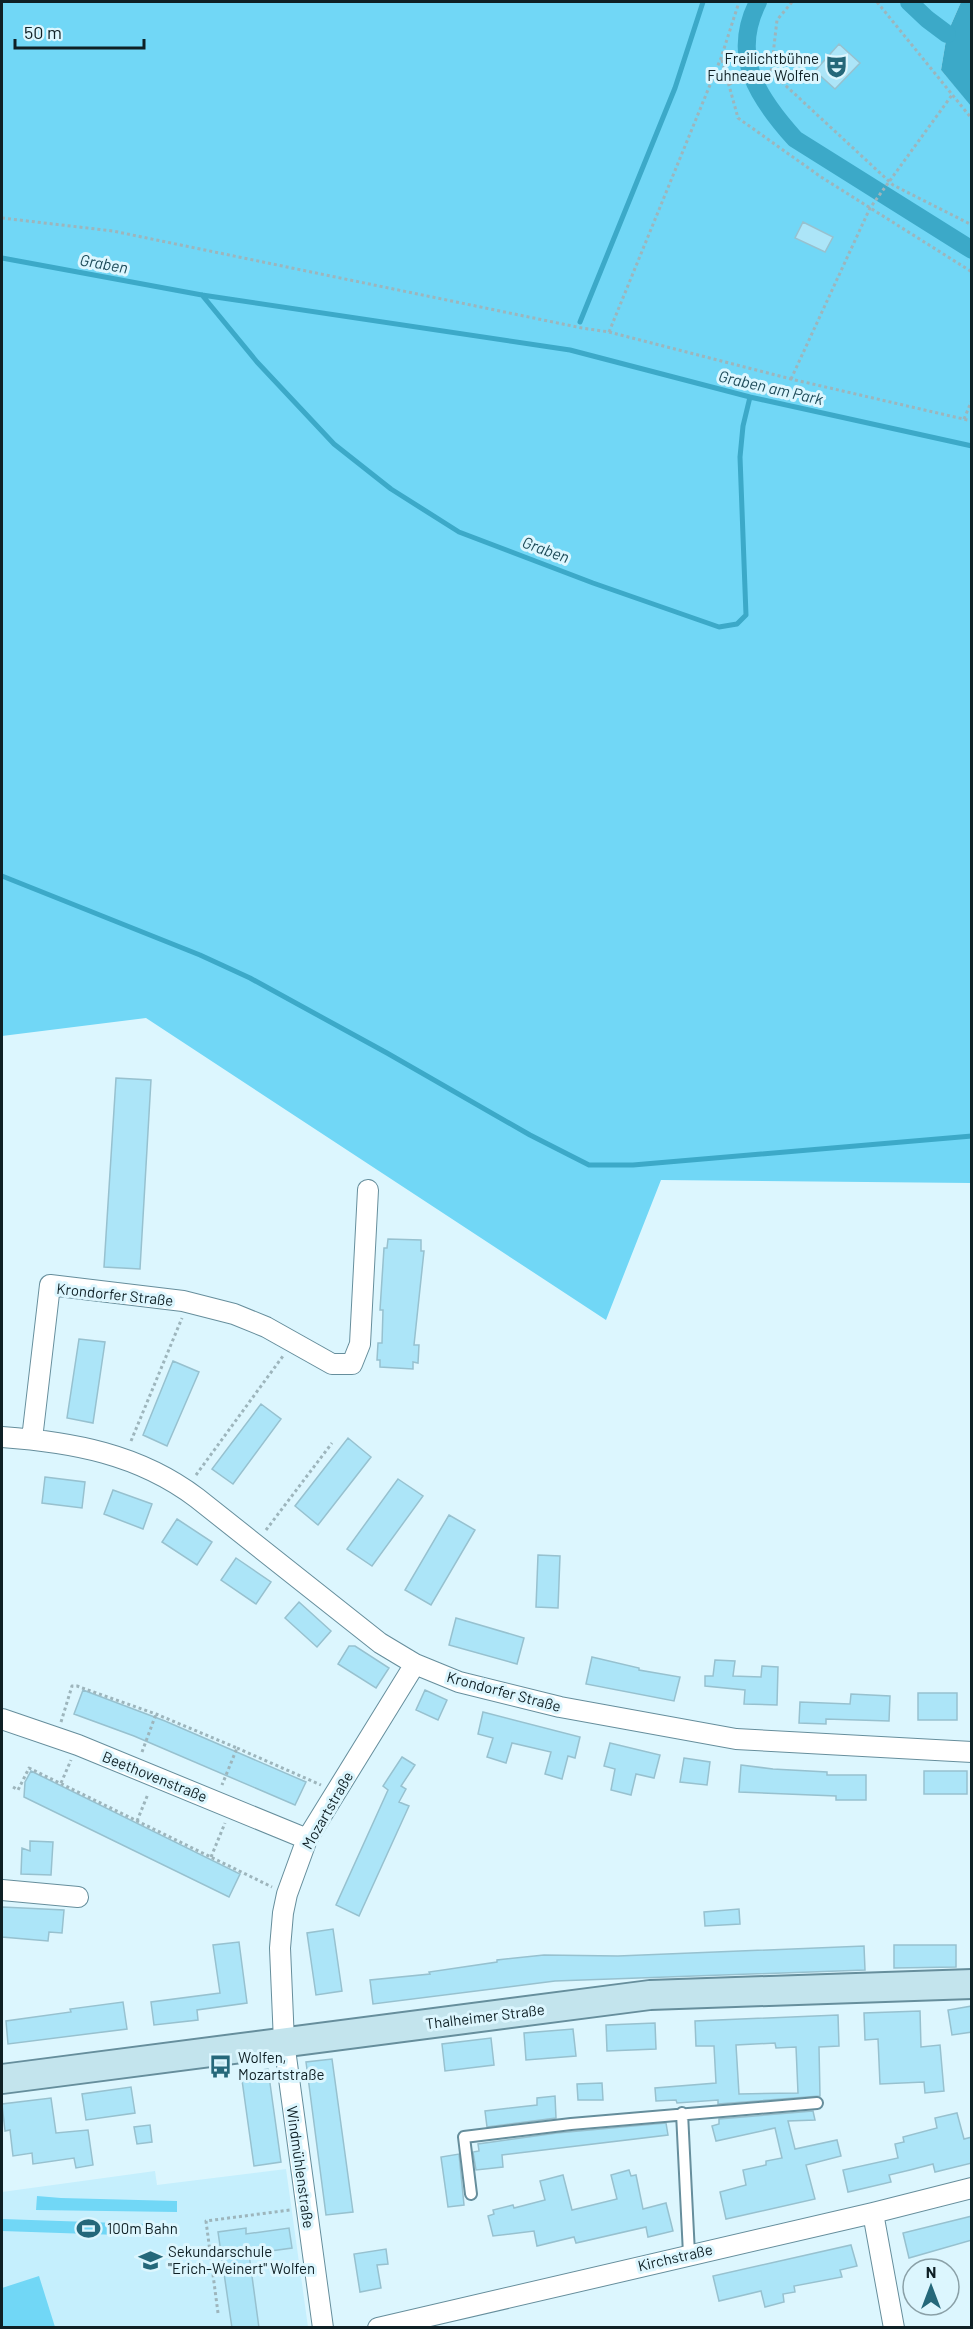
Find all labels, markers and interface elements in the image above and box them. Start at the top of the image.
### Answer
scale bar [15,12,144,50]
text: 50 m [24,21,62,43]
place label: Freilichtbühne Fuhneaue Wolfen [707,49,819,84]
theatre icon: Freilichtbühne Fuhneaue Wolfen [824,54,850,80]
water label: Graben [78,249,130,277]
water label: Graben am Park [717,366,825,408]
water label: Graben [520,532,572,566]
street label: Krondorfer Straße [56,1279,174,1309]
street label: Krondorfer Straße [445,1667,563,1715]
street label: Beethovenstraße [100,1747,210,1805]
street label: Mozartstraße [298,1768,356,1852]
street label: Thalheimer Straße [424,2000,546,2032]
place label: Wolfen, Mozartstraße [238,2048,324,2083]
bus stop icon: Wolfen, Mozartstraße [207,2053,233,2079]
street label: Windmühlenstraße [284,2105,318,2229]
sports icon: 100m Bahn [76,2215,102,2241]
place label: 100m Bahn [107,2219,178,2237]
street label: Kirchstraße [636,2240,714,2274]
place label: Sekundarschule "Erich-Weinert" Wolfen [168,2242,315,2277]
school or university icon: Sekundarschule "Erich-Weinert" Wolfen [137,2247,163,2273]
north arrow [901,2257,961,2317]
text: N [926,2262,936,2281]

